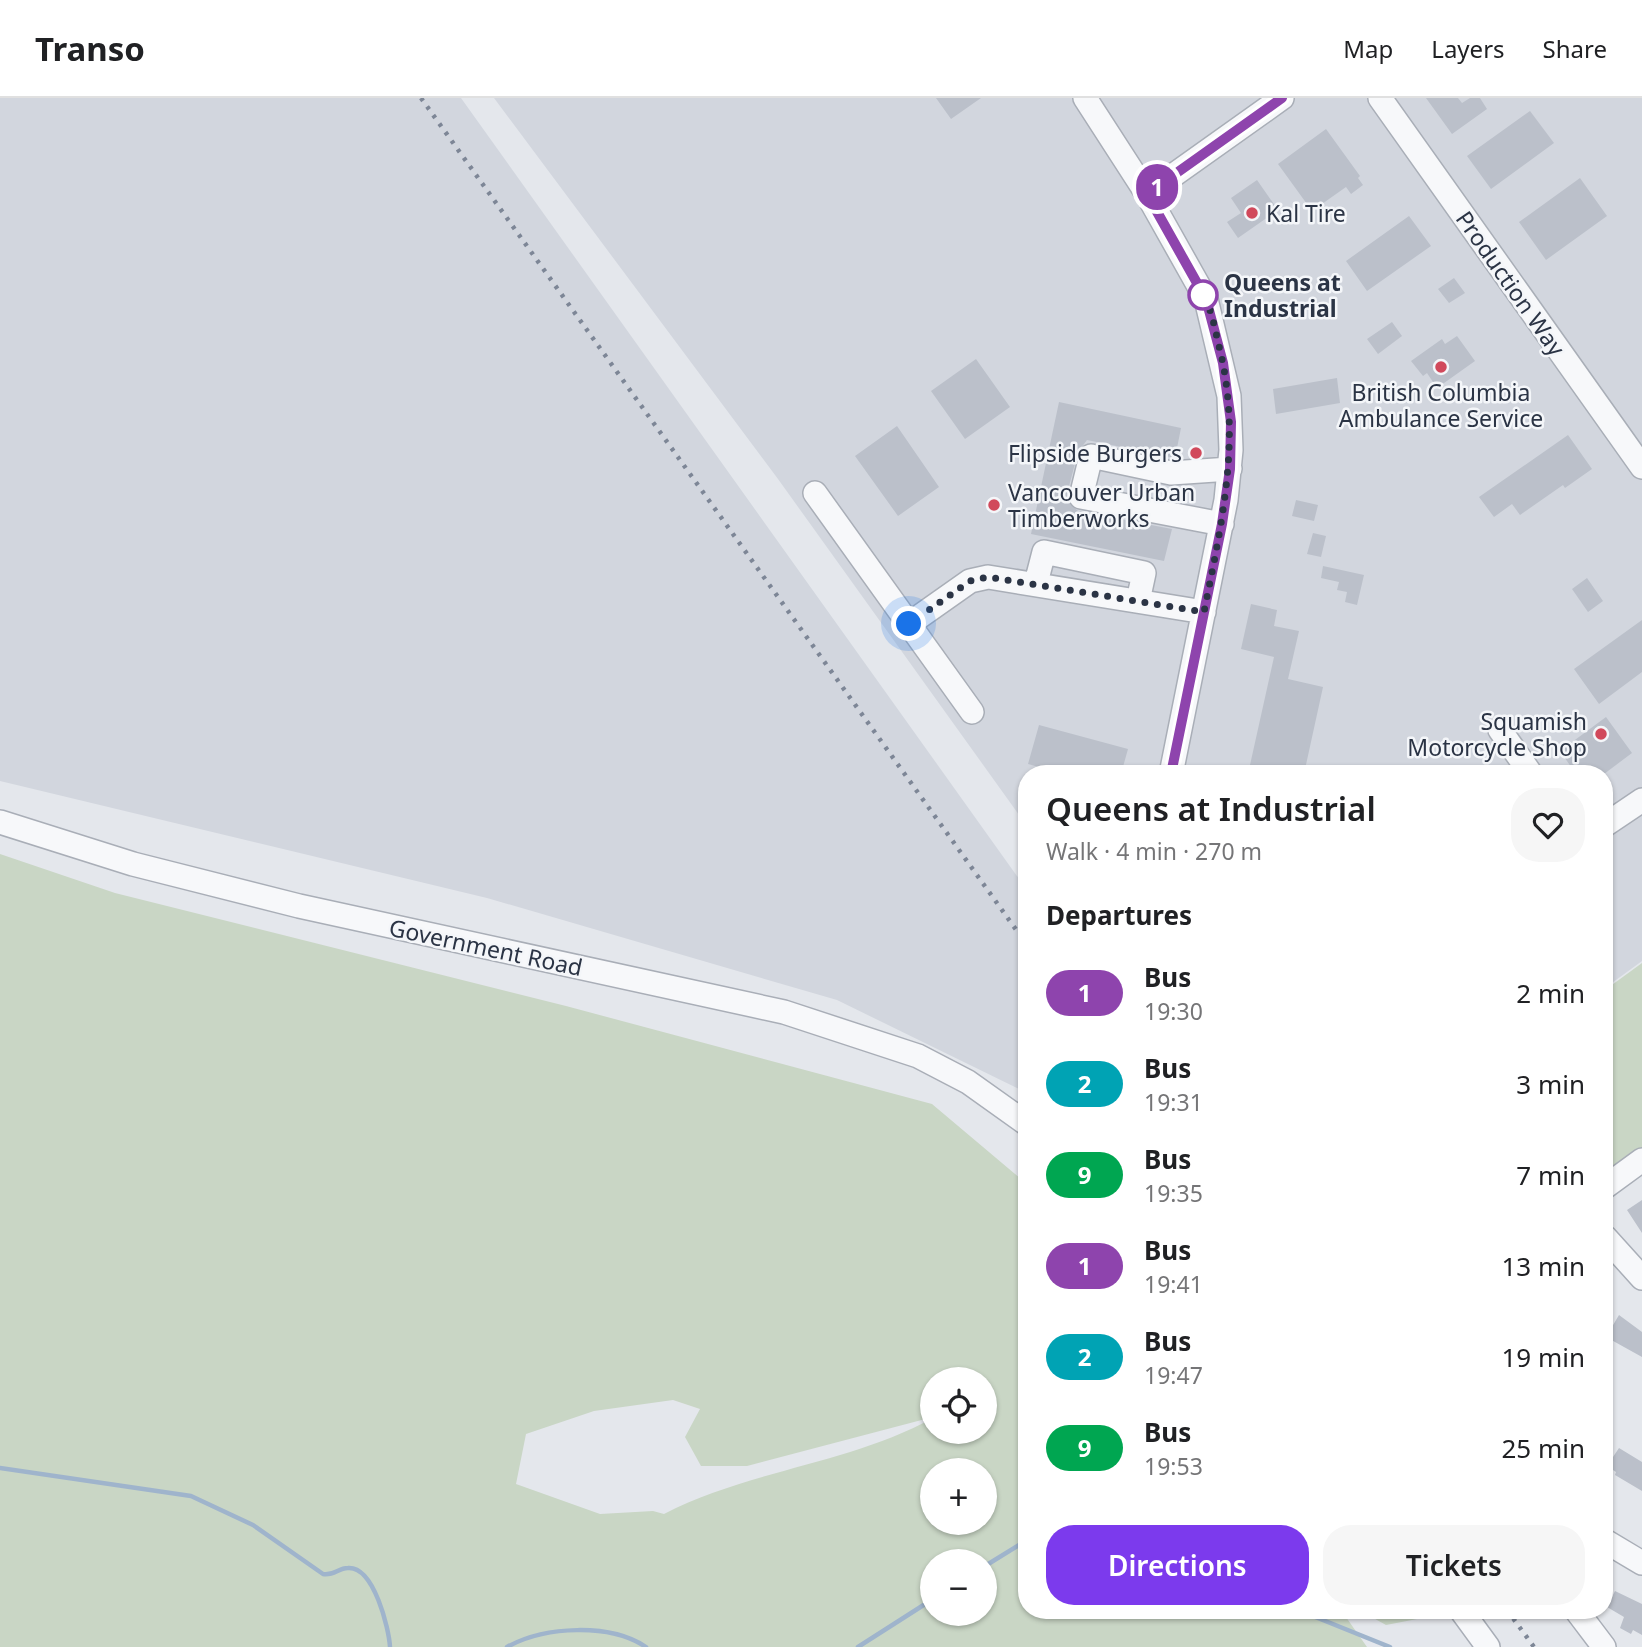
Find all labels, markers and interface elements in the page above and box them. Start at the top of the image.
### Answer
text: Transo [35,26,145,71]
text: Map [1343,32,1393,65]
text: Layers [1431,32,1505,65]
text: Share [1543,32,1607,65]
line badge: 1 [1134,164,1180,210]
text: 1 [1150,170,1164,203]
place label: Kal Tire [1266,197,1346,229]
street label: Production Way [1449,204,1573,362]
marker: Kal Tire [1244,205,1260,221]
place label: Queens at Industrial [1224,266,1341,324]
marker: Queens at Industrial [1188,280,1218,310]
marker: British Columbia Ambulance Service [1433,359,1449,375]
place label: British Columbia Ambulance Service [1339,376,1543,434]
place label: Flipside Burgers [1008,437,1182,469]
marker: Flipside Burgers [1188,445,1204,461]
place label: Vancouver Urban Timberworks [1008,476,1195,534]
marker: Vancouver Urban Timberworks [986,497,1002,513]
your location [891,606,926,641]
place label: Squamish Motorcycle Shop [1407,705,1587,763]
marker: Squamish Motorcycle Shop [1593,726,1609,742]
text: Queens at Industrial [1046,786,1376,831]
button: heart [1511,788,1585,862]
text: Walk · 4 min · 270 m [1046,835,1262,867]
text: Departures [1046,897,1192,933]
street label: Government Road [386,911,586,983]
text: Bus [1144,959,1191,995]
text: 2 min [1516,975,1585,1011]
text: 1 [1078,976,1091,1009]
text: 19:30 [1144,995,1203,1027]
text: Bus [1144,1050,1191,1086]
text: 3 min [1516,1066,1585,1102]
text: 2 [1078,1067,1091,1100]
text: 19:31 [1144,1086,1203,1118]
text: Bus [1144,1141,1191,1177]
text: 7 min [1516,1157,1585,1193]
text: 9 [1078,1158,1091,1191]
text: 19:35 [1144,1177,1203,1209]
text: Bus [1144,1232,1191,1268]
text: 13 min [1501,1248,1585,1284]
text: 1 [1078,1249,1091,1282]
text: 19:41 [1144,1268,1203,1300]
text: Bus [1144,1323,1191,1359]
text: 19 min [1501,1339,1585,1375]
text: 2 [1078,1340,1091,1373]
text: 19:47 [1144,1359,1203,1391]
map controls [920,1367,997,1626]
button: locate [920,1367,997,1444]
text: Bus [1144,1414,1191,1450]
text: 25 min [1501,1430,1585,1466]
text: 9 [1078,1431,1091,1464]
text: 19:53 [1144,1450,1203,1482]
button: + [920,1458,997,1535]
button: Directions [1046,1525,1309,1605]
button: Tickets [1323,1525,1585,1605]
button: − [920,1549,997,1626]

